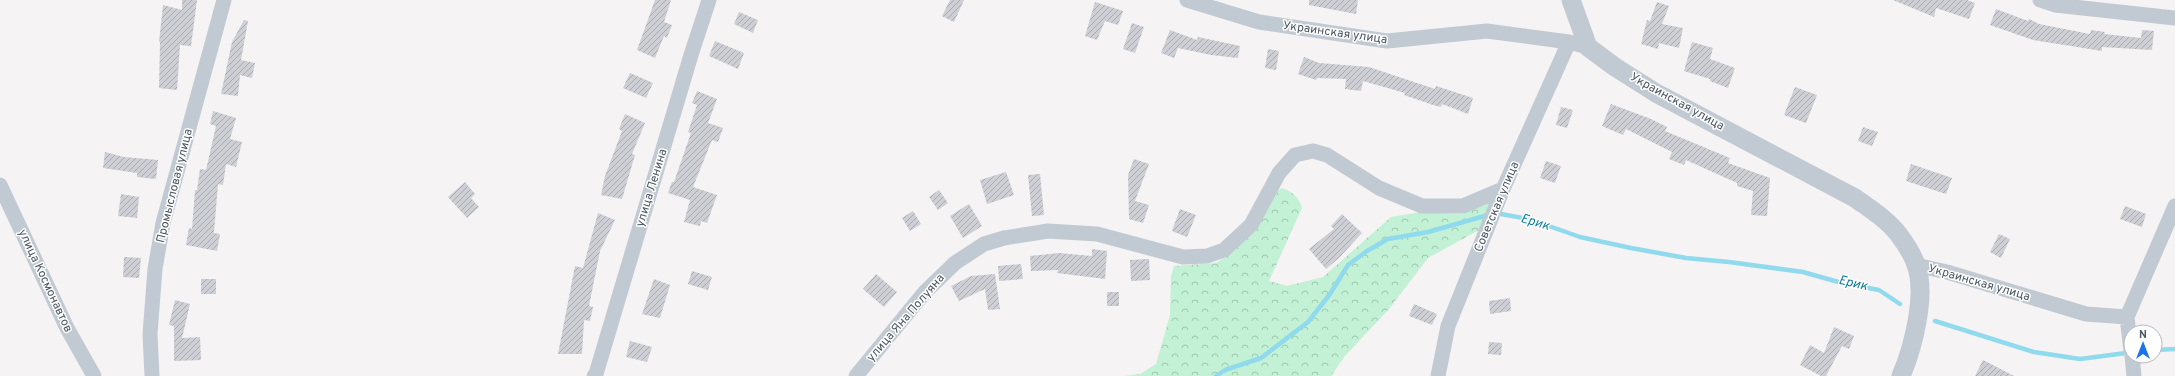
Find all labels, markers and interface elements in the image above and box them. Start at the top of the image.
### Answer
street label: Украинская улица [1282,18,1388,48]
street label: Украинская улица [1627,69,1727,135]
street label: Промысловая улица [153,127,197,245]
street label: улица Ленина [633,147,671,229]
street label: Советская улица [1471,159,1523,255]
water label: Ерик [1519,211,1552,235]
street label: улица Космонавтов [14,227,76,335]
street label: Украинская улица [1926,261,2032,305]
street label: улица Яна Полуяна [864,271,948,365]
water label: Ерик [1837,273,1870,295]
north arrow [2123,324,2163,364]
text: N [2139,328,2147,342]

